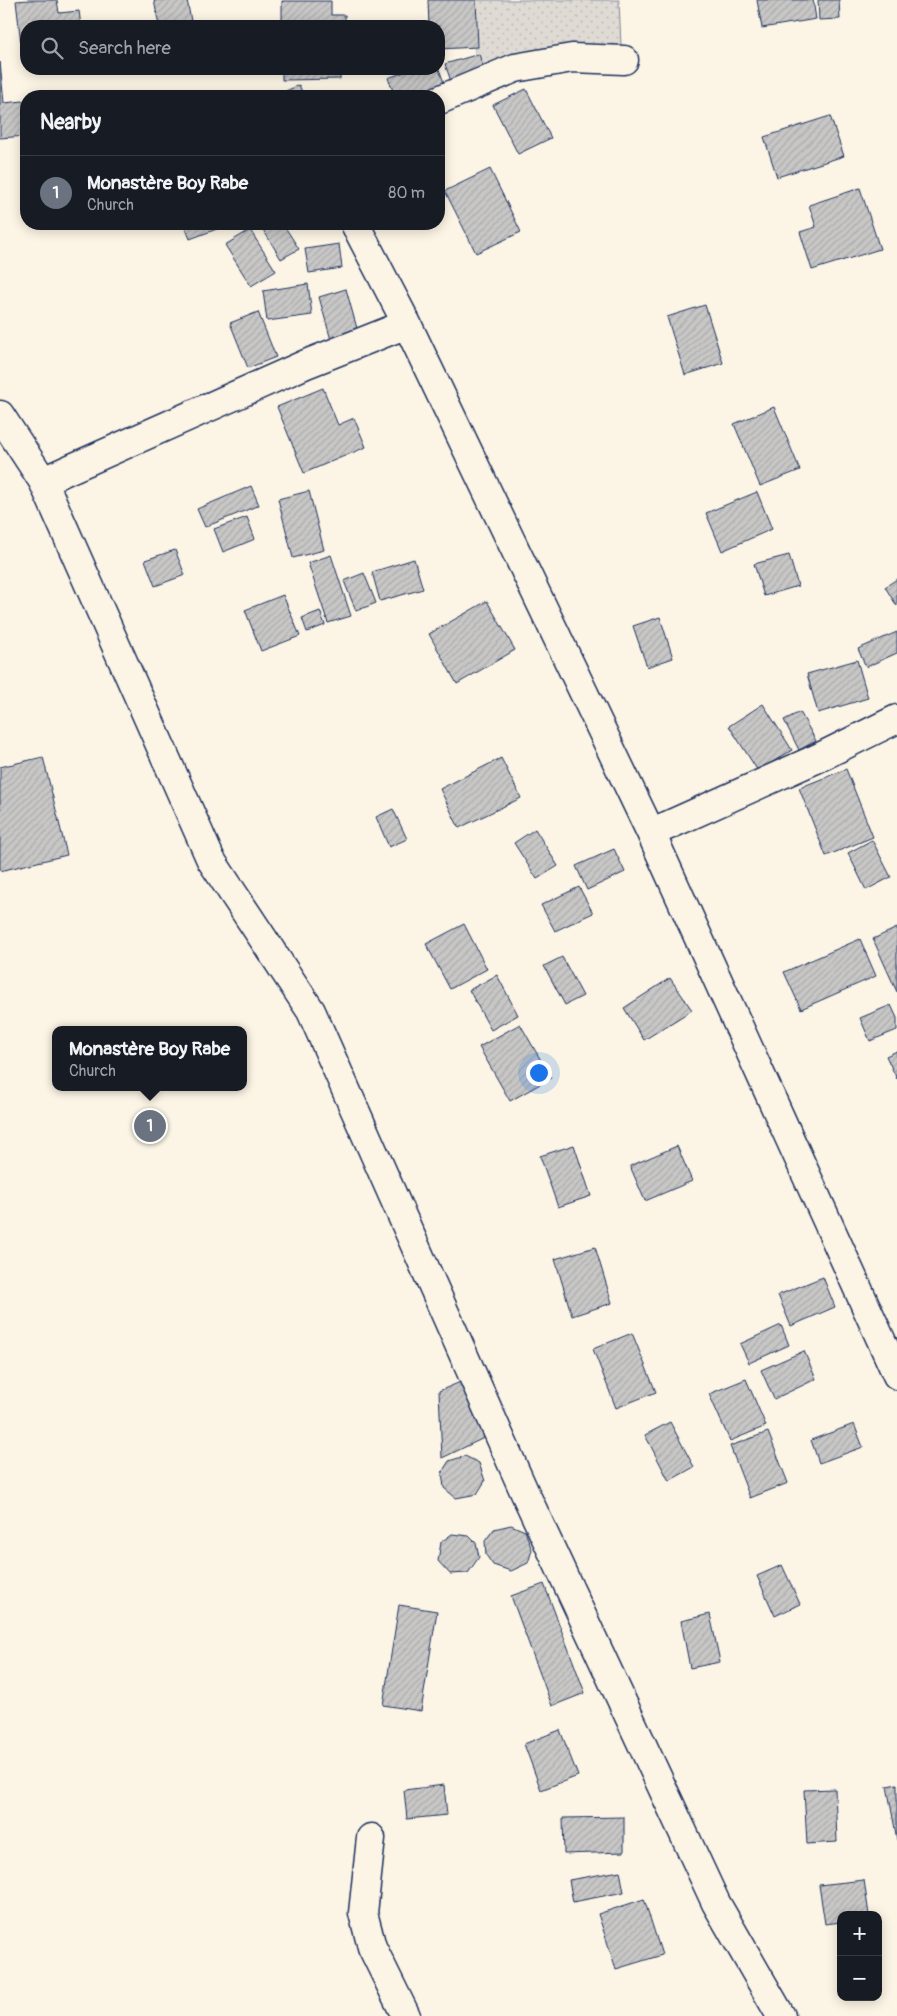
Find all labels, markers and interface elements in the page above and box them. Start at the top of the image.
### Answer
search box [20,20,445,75]
icon: search [38,34,66,62]
text: Search here [78,36,171,60]
text: Nearby [40,109,101,136]
text: Monastère Boy Rabe [87,171,248,195]
text: 1 [53,183,59,203]
text: 80 m [388,183,425,203]
text: Church [87,195,134,215]
popup [52,1026,247,1091]
text: Monastère Boy Rabe [69,1037,230,1061]
your location [526,1060,552,1086]
text: Church [69,1061,116,1081]
pin: 1 [134,1107,166,1145]
map controls [837,1911,882,2001]
button: + [837,1911,882,1956]
button: − [837,1956,882,2001]

